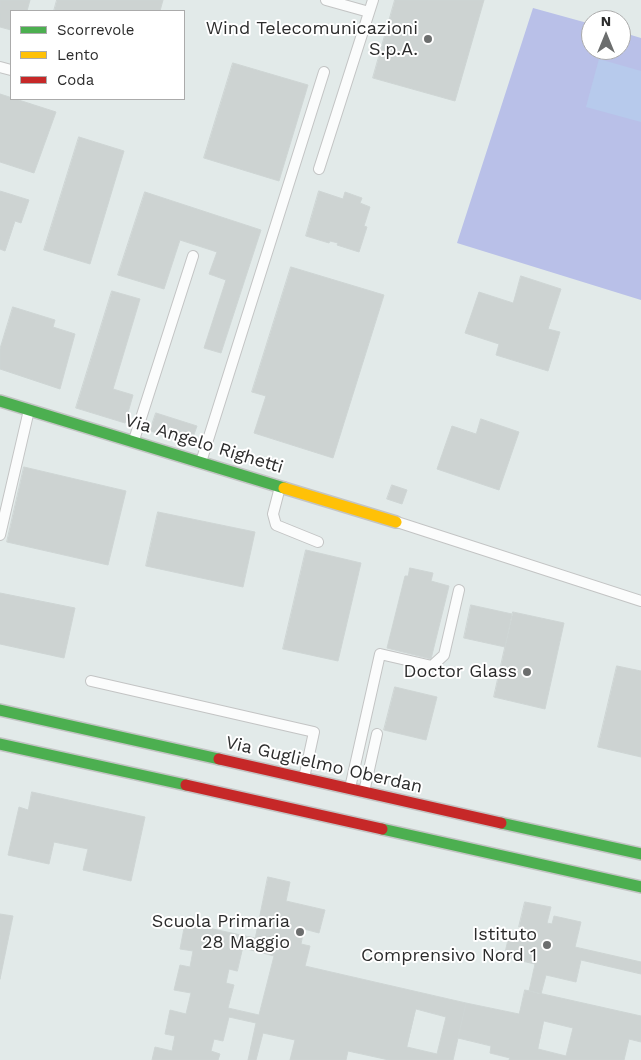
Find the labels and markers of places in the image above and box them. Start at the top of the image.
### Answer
place label: Wind Telecomunicazioni S.p.A. [206,18,418,60]
marker: Wind Telecomunicazioni S.p.A. [422,33,434,45]
place label: Doctor Glass [404,661,517,683]
marker: Doctor Glass [521,666,533,678]
place label: Scuola Primaria 28 Maggio [152,911,290,954]
place label: Istituto Comprensivo Nord 1 [361,924,537,966]
marker: Scuola Primaria 28 Maggio [294,926,306,938]
marker: Istituto Comprensivo Nord 1 [541,939,553,951]

